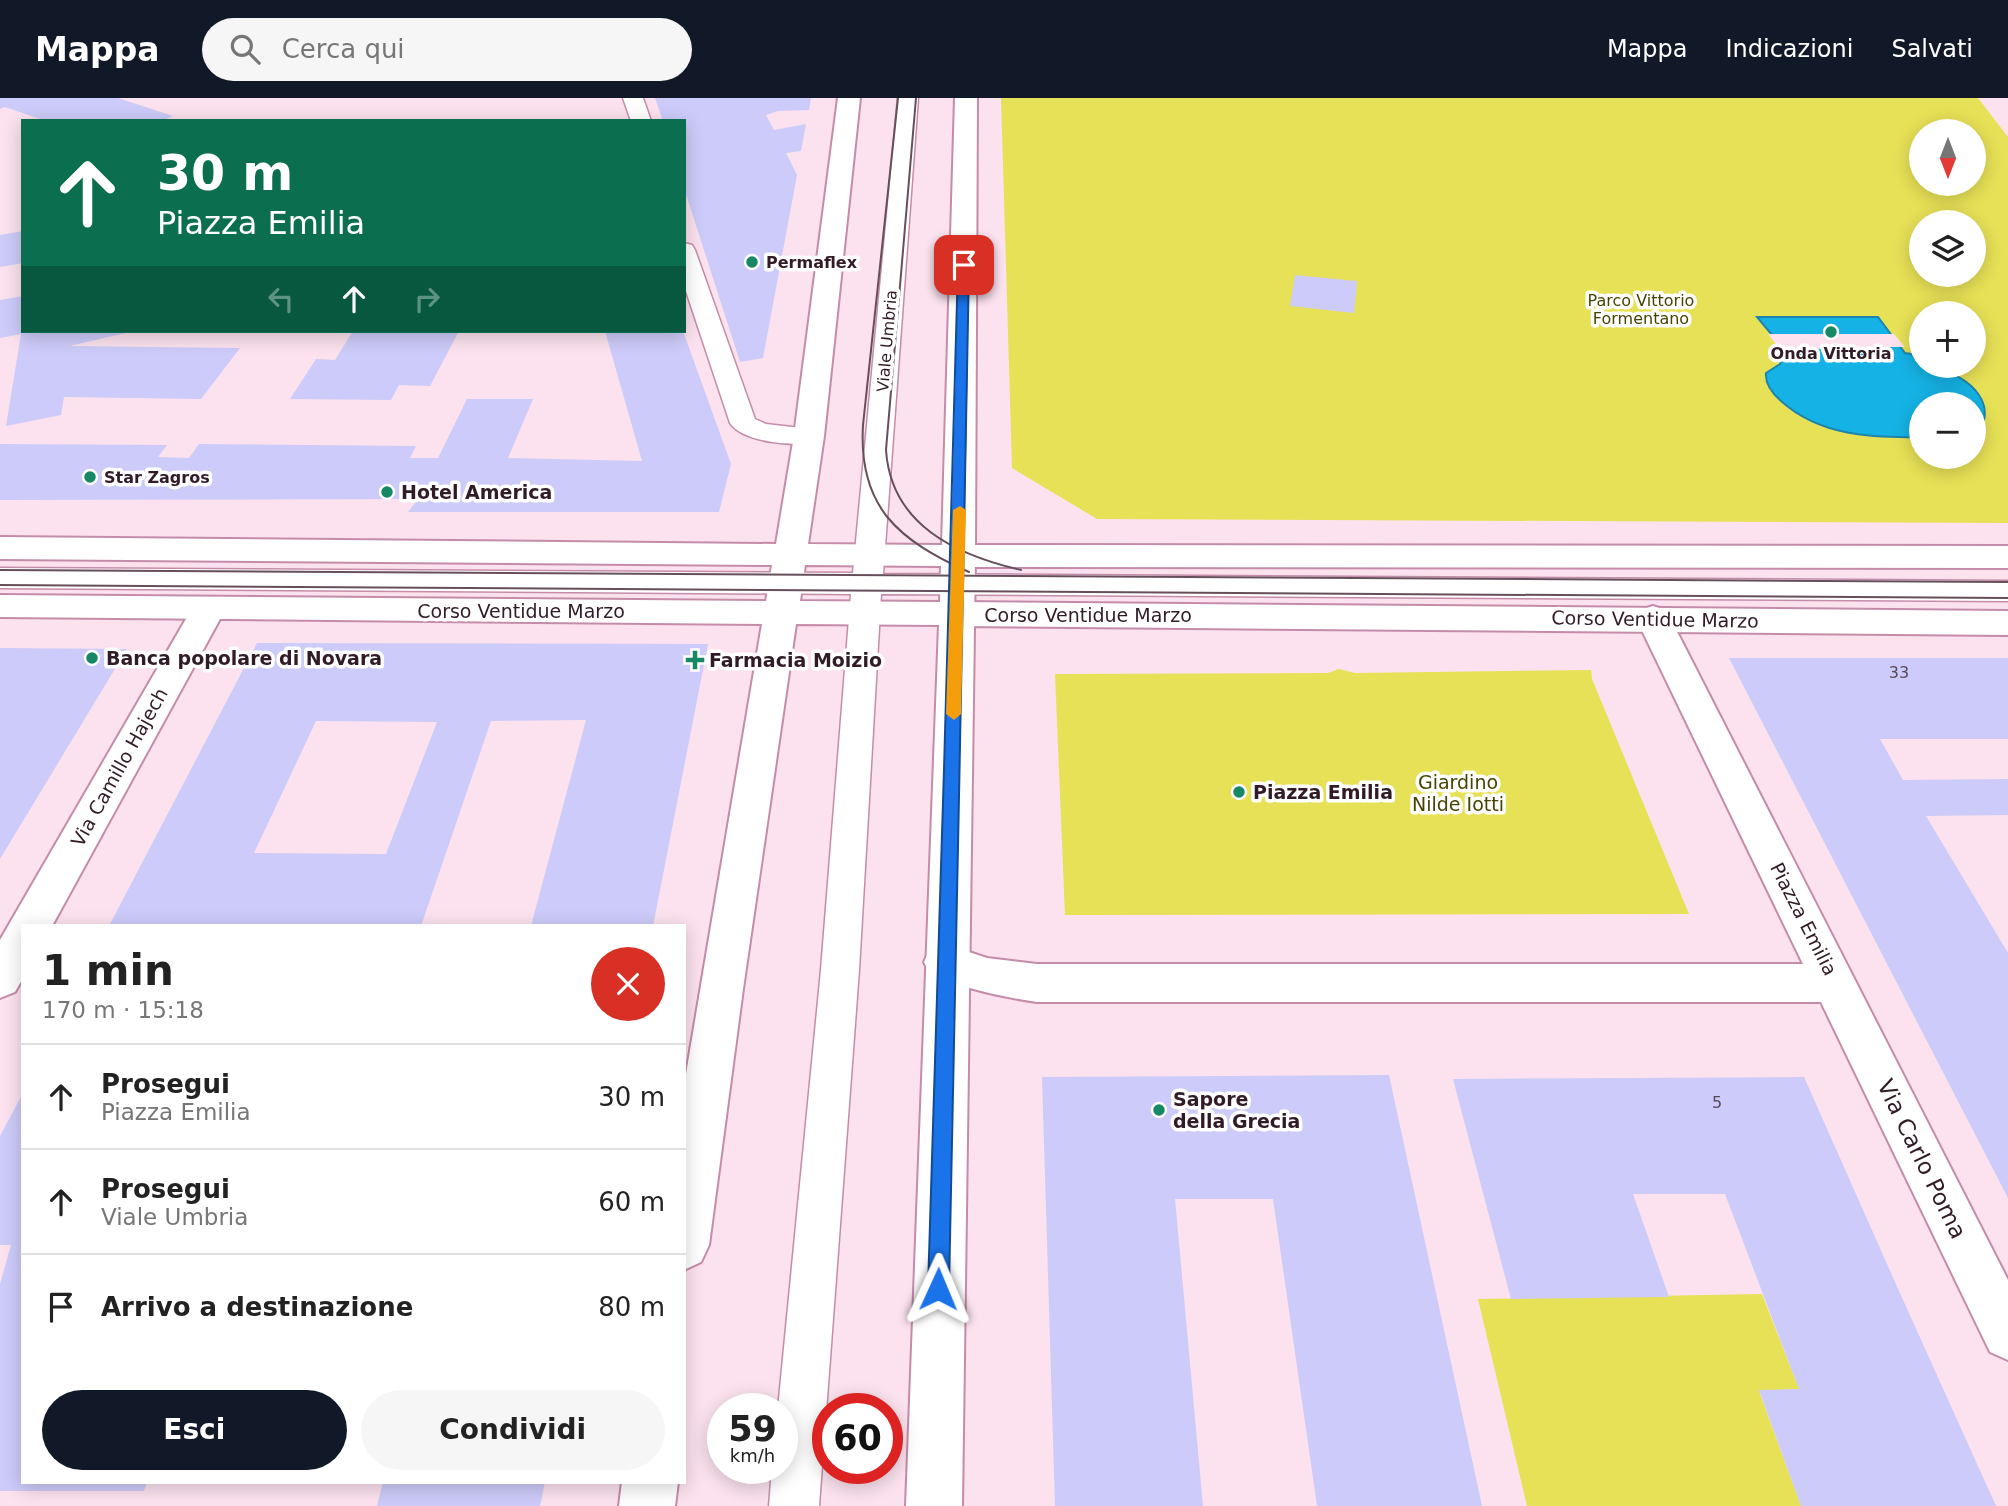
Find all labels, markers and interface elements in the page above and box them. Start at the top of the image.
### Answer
search box [202,18,692,81]
text: Mappa [35,30,160,69]
icon: search [226,30,264,68]
text: Cerca qui [282,34,405,64]
text: Mappa [1607,35,1687,63]
text: Indicazioni [1725,35,1853,63]
text: Salvati [1891,35,1973,63]
north arrow [1909,119,1986,196]
map controls [1909,119,1986,469]
text: 30 m [157,145,293,202]
icon: ahead [42,147,133,238]
text: Piazza Emilia [157,204,365,242]
button: layers [1909,210,1986,287]
pin [934,235,994,295]
icon: arrive [945,246,983,284]
place label: Permaflex [766,253,858,272]
marker: Permaflex [744,254,760,270]
icon: left [262,280,300,318]
icon: ahead [335,280,373,318]
icon: right [408,280,446,318]
street label: Viale Umbria [873,289,901,393]
park label: Parco Vittorio Formentano [1588,291,1694,328]
button: + [1909,301,1986,378]
marker: Onda Vittoria [1823,324,1839,340]
place label: Onda Vittoria [1771,344,1891,363]
button: − [1909,392,1986,469]
place label: Star Zagros [104,468,210,487]
marker: Star Zagros [82,469,98,485]
place label: Hotel America [401,481,552,503]
marker: Hotel America [379,484,395,500]
street label: Corso Ventidue Marzo [417,600,625,622]
street label: Corso Ventidue Marzo [984,604,1192,626]
street label: Corso Ventidue Marzo [1551,606,1759,632]
place label: Banca popolare di Novara [106,647,382,669]
place label: Farmacia Moizio [709,649,882,671]
marker: Banca popolare di Novara [84,650,100,666]
marker: Farmacia Moizio [687,652,703,668]
house number: 33 [1889,663,1909,682]
street label: Via Camillo Hajech [66,684,172,850]
park label: Giardino Nilde Iotti [1412,771,1504,815]
place label: Piazza Emilia [1253,781,1393,803]
marker: Piazza Emilia [1231,784,1247,800]
street label: Piazza Emilia [1766,859,1842,979]
text: 1 min [42,946,174,995]
button: close [591,947,665,1021]
text: 170 m · 15:18 [42,997,204,1023]
text: Prosegui [101,1069,230,1099]
street label: Via Carlo Poma [1872,1075,1972,1243]
icon: ahead [42,1078,80,1116]
text: 30 m [598,1082,665,1112]
place label: Sapore della Grecia [1173,1088,1300,1132]
house number: 5 [1712,1093,1722,1112]
text: Piazza Emilia [101,1099,251,1125]
marker: Sapore della Grecia [1151,1102,1167,1118]
text: Prosegui [101,1174,230,1204]
icon: ahead [42,1183,80,1221]
text: 60 m [598,1187,665,1217]
text: Viale Umbria [101,1204,248,1230]
position arrow [901,1252,975,1326]
icon: arrive [42,1288,80,1326]
text: Arrivo a destinazione [101,1292,413,1322]
text: 80 m [598,1292,665,1322]
button: Esci [42,1390,347,1470]
button: Condividi [361,1390,665,1470]
speed limit sign: 60 [812,1393,903,1484]
text: 59 [728,1409,777,1449]
text: km/h [730,1445,775,1466]

